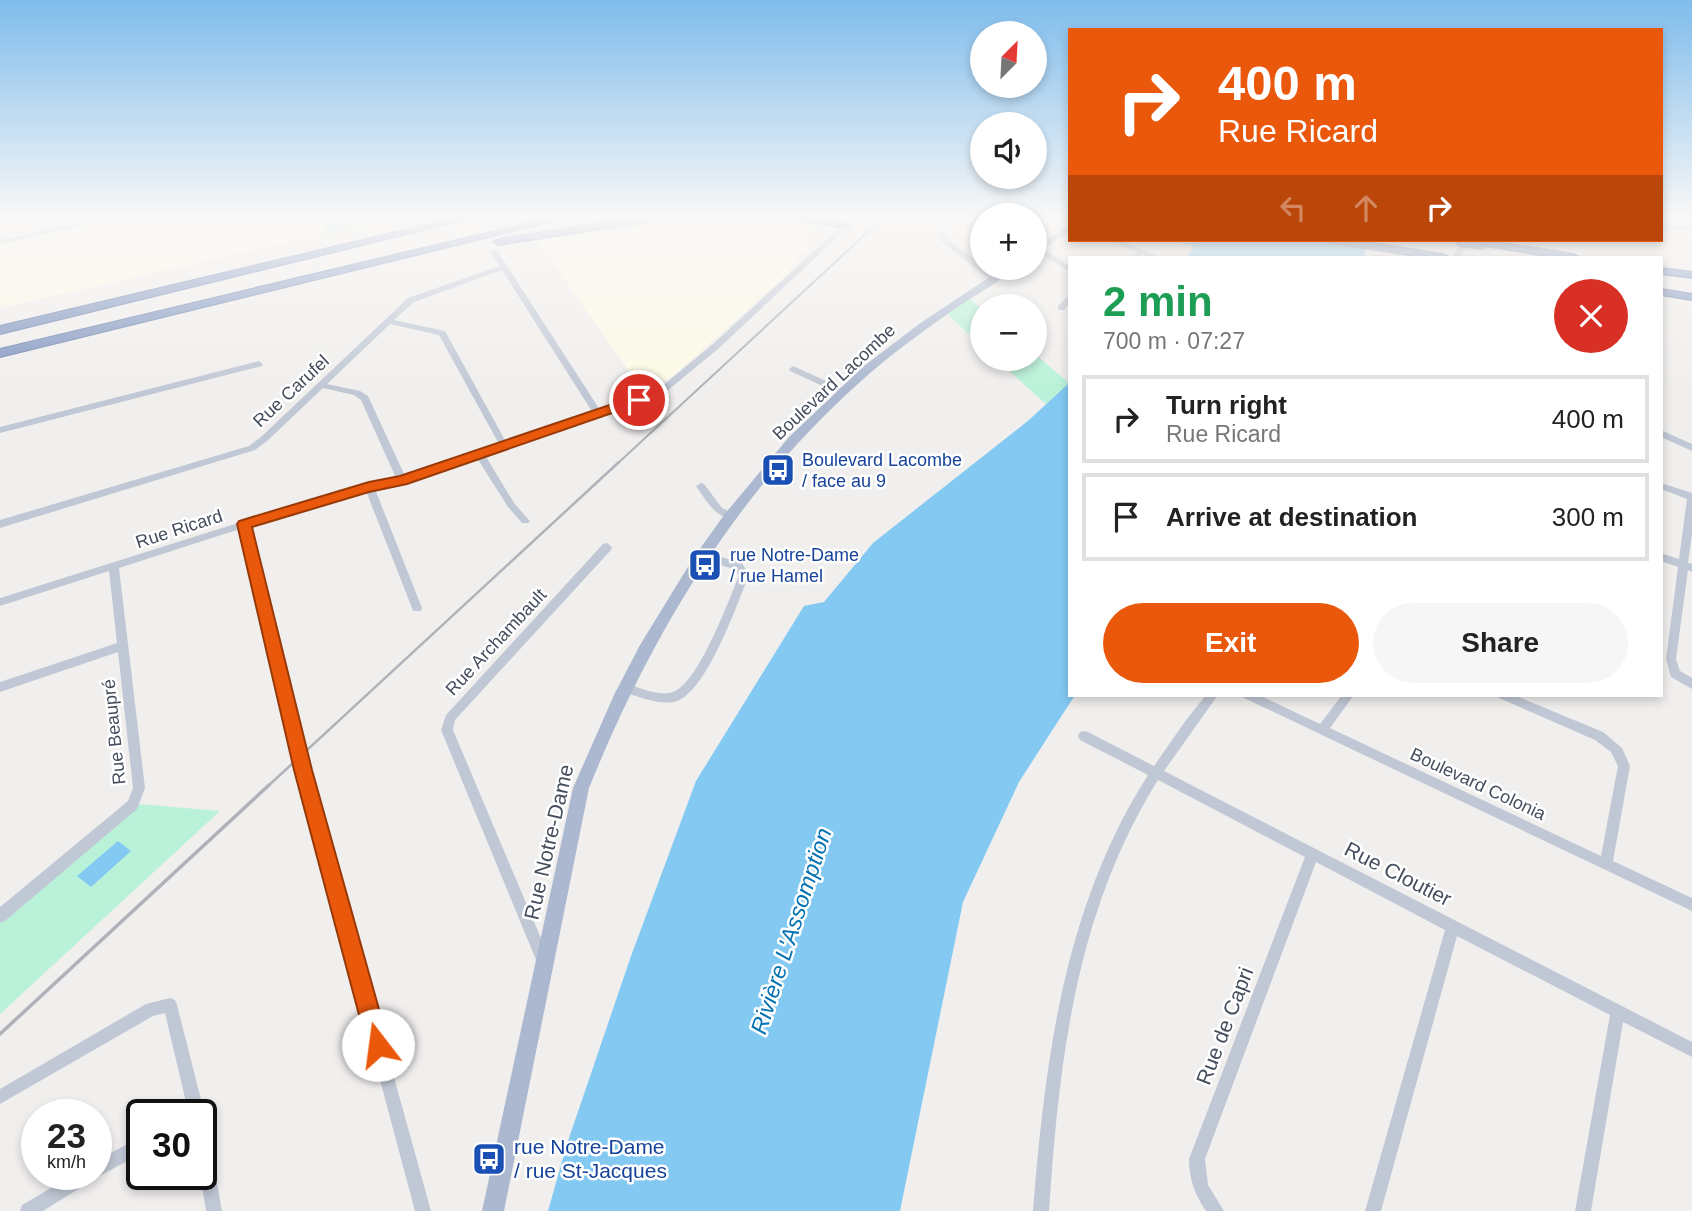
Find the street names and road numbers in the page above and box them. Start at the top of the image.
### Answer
street label: Boulevard Lacombe [769,320,899,444]
street label: Rue Carufel [249,351,333,431]
street label: Rue Ricard [133,506,225,552]
street label: Rue Archambault [442,585,550,699]
street label: Rue Beaupré [99,678,129,786]
street label: Boulevard Colonia [1407,744,1550,825]
street label: Rue Notre-Dame [519,762,578,922]
street label: Rue Cloutier [1341,837,1455,910]
street label: Rue de Capri [1192,964,1257,1088]

